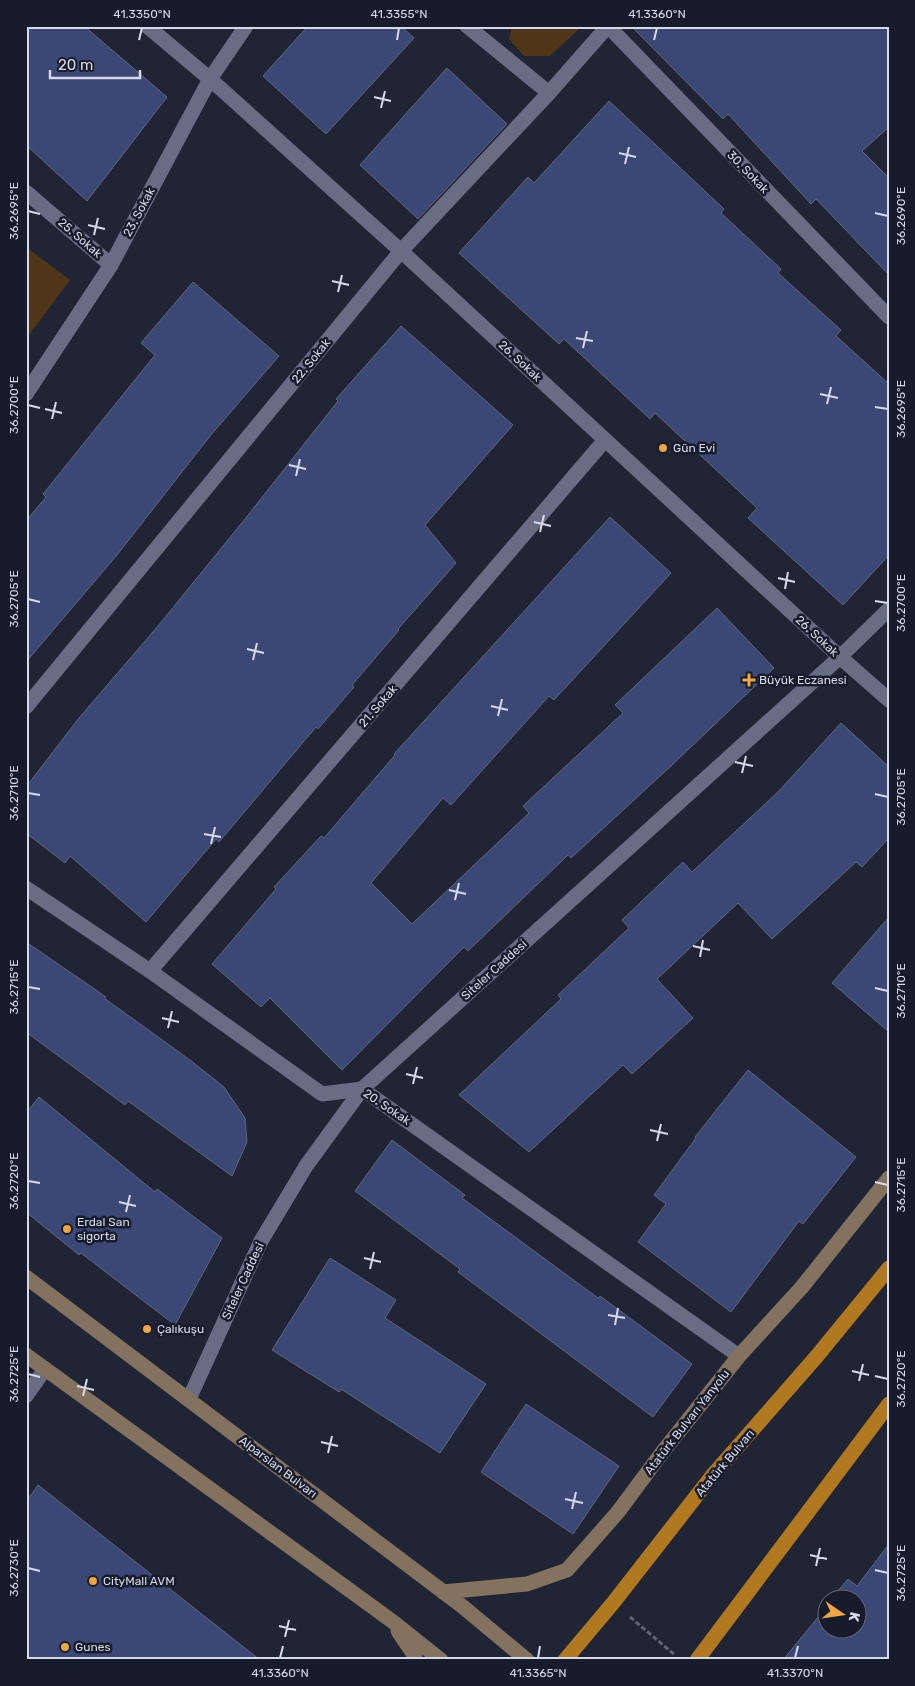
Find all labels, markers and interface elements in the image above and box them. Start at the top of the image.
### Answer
text: 41.3350°N [113,7,171,21]
text: 41.3355°N [370,7,428,21]
text: 41.3360°N [628,7,686,21]
scale bar [50,48,140,80]
text: 20 m [58,56,93,74]
street label: 30. Sokak [724,148,772,197]
text: 36.2695°E [7,182,21,240]
street label: 23. Sokak [120,184,158,239]
text: 36.2690°E [894,187,908,245]
street label: 25. Sokak [55,215,105,261]
street label: 22. Sokak [289,335,334,386]
street label: 26. Sokak [496,338,545,385]
text: 36.2700°E [7,376,21,434]
text: 36.2695°E [894,380,908,438]
place label: Gün Evi [673,441,715,455]
marker: Gün Evi [657,442,669,454]
text: 36.2705°E [7,570,21,628]
text: 36.2700°E [894,574,908,632]
street label: 26. Sokak [793,613,842,660]
place label: Büyük Eczanesi [759,673,847,687]
marker: Büyük Eczanesi [743,674,755,686]
street label: 21. Sokak [356,681,401,730]
text: 36.2710°E [7,765,21,821]
text: 36.2705°E [894,768,908,826]
street label: Siteler Caddesi [458,937,530,1003]
text: 36.2715°E [7,960,21,1014]
text: 36.2710°E [894,963,908,1019]
street label: 20. Sokak [361,1086,414,1128]
text: 36.2720°E [7,1152,21,1210]
text: 36.2715°E [894,1158,908,1212]
place label: Erdal San sigorta [77,1215,130,1243]
marker: Erdal San sigorta [61,1223,73,1235]
street label: Siteler Caddesi [219,1240,267,1322]
place label: Çalıkuşu [157,1322,204,1336]
marker: Çalıkuşu [141,1323,153,1335]
text: 36.2725°E [7,1346,21,1402]
text: 36.2720°E [894,1350,908,1408]
street label: Atatürk Bulvarı Yanyolu [641,1366,733,1478]
street label: Atatürk Bulvarı [693,1426,757,1500]
street label: Alparslan Bulvarı [236,1433,320,1501]
text: 36.2730°E [7,1539,21,1597]
text: 36.2725°E [894,1545,908,1601]
place label: CityMall AVM [103,1574,175,1588]
marker: CityMall AVM [87,1575,99,1587]
north arrow [818,1588,868,1638]
text: K [845,1610,864,1624]
place label: Gunes [75,1640,111,1654]
marker: Gunes [59,1641,71,1653]
text: 41.3360°N [251,1666,309,1680]
text: 41.3365°N [509,1666,567,1680]
text: 41.3370°N [767,1666,823,1680]

